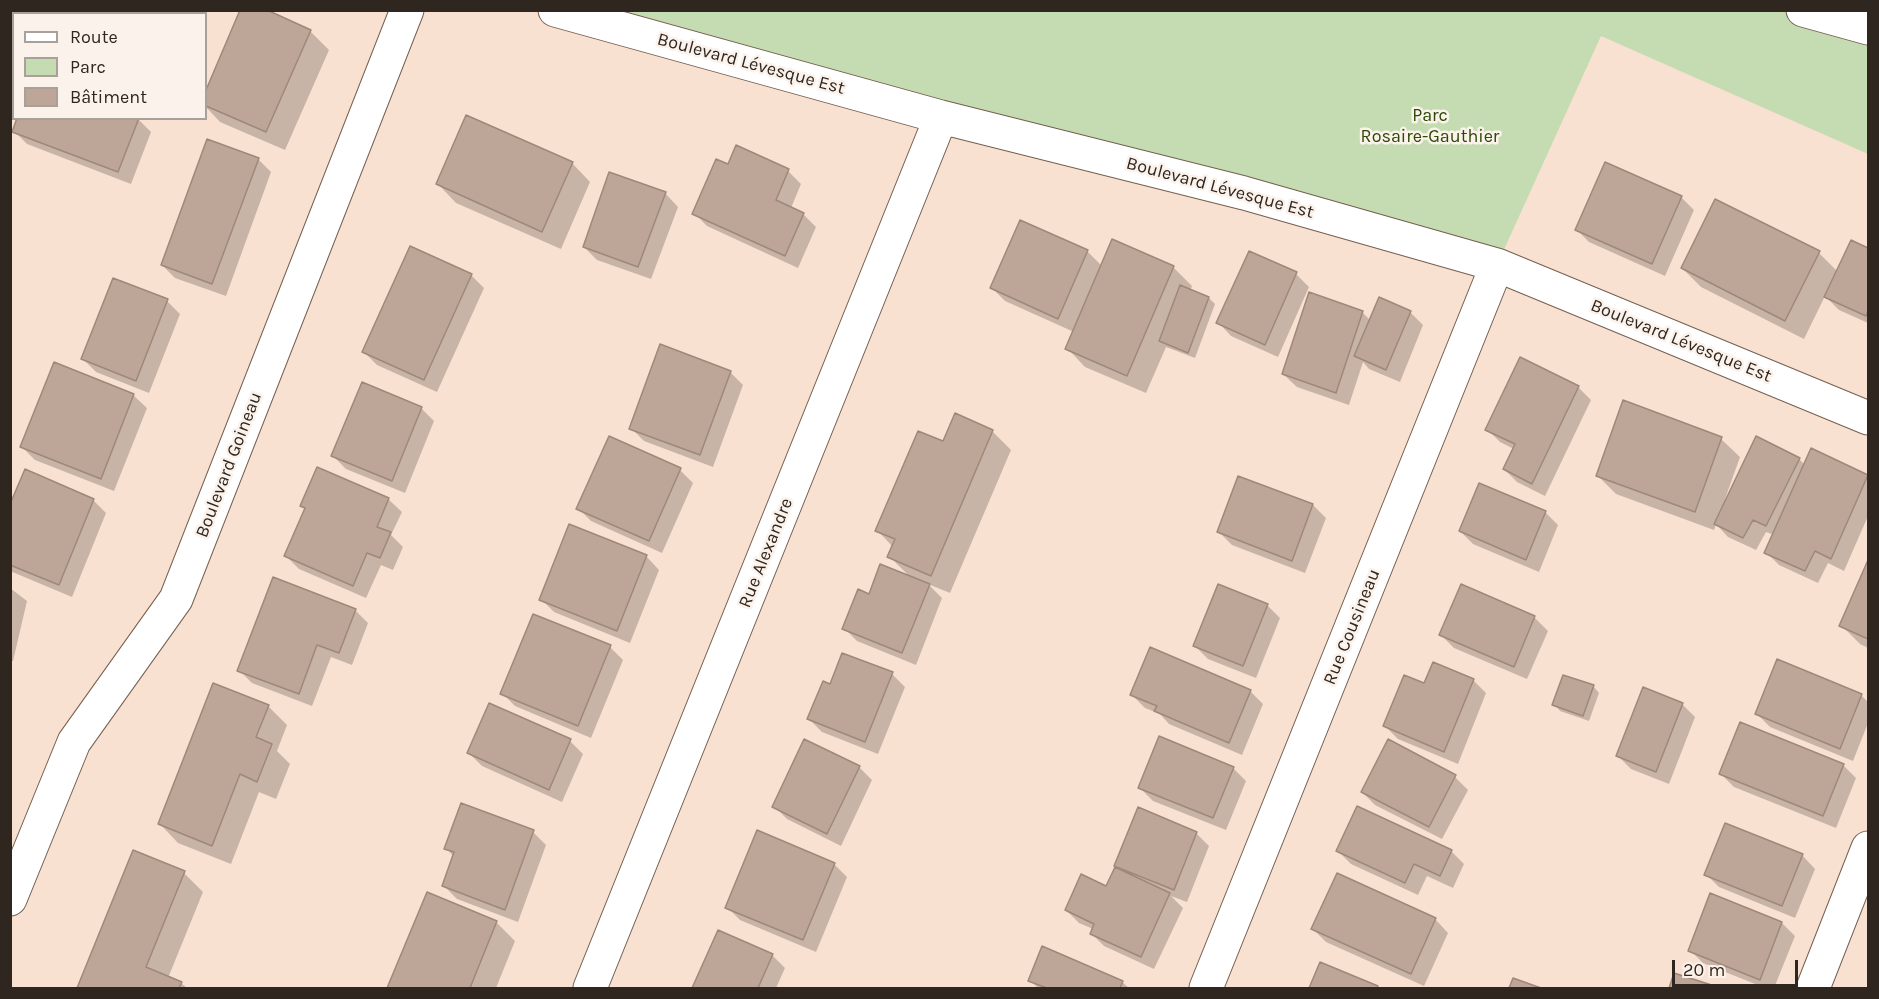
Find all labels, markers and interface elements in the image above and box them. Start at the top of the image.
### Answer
legend [12,12,207,120]
text: Route [70,26,118,48]
street label: Boulevard Lévesque Est [655,29,847,99]
text: Parc [70,56,106,78]
text: Bâtiment [70,86,147,108]
park label: Parc Rosaire-Gauthier [1361,105,1499,148]
street label: Boulevard Lévesque Est [1124,153,1316,223]
street label: Boulevard Lévesque Est [1587,295,1775,387]
street label: Boulevard Goineau [191,389,267,541]
street label: Rue Alexandre [734,495,798,611]
street label: Rue Cousineau [1319,566,1385,688]
scale bar [1675,948,1801,986]
text: 20 m [1683,959,1725,981]

